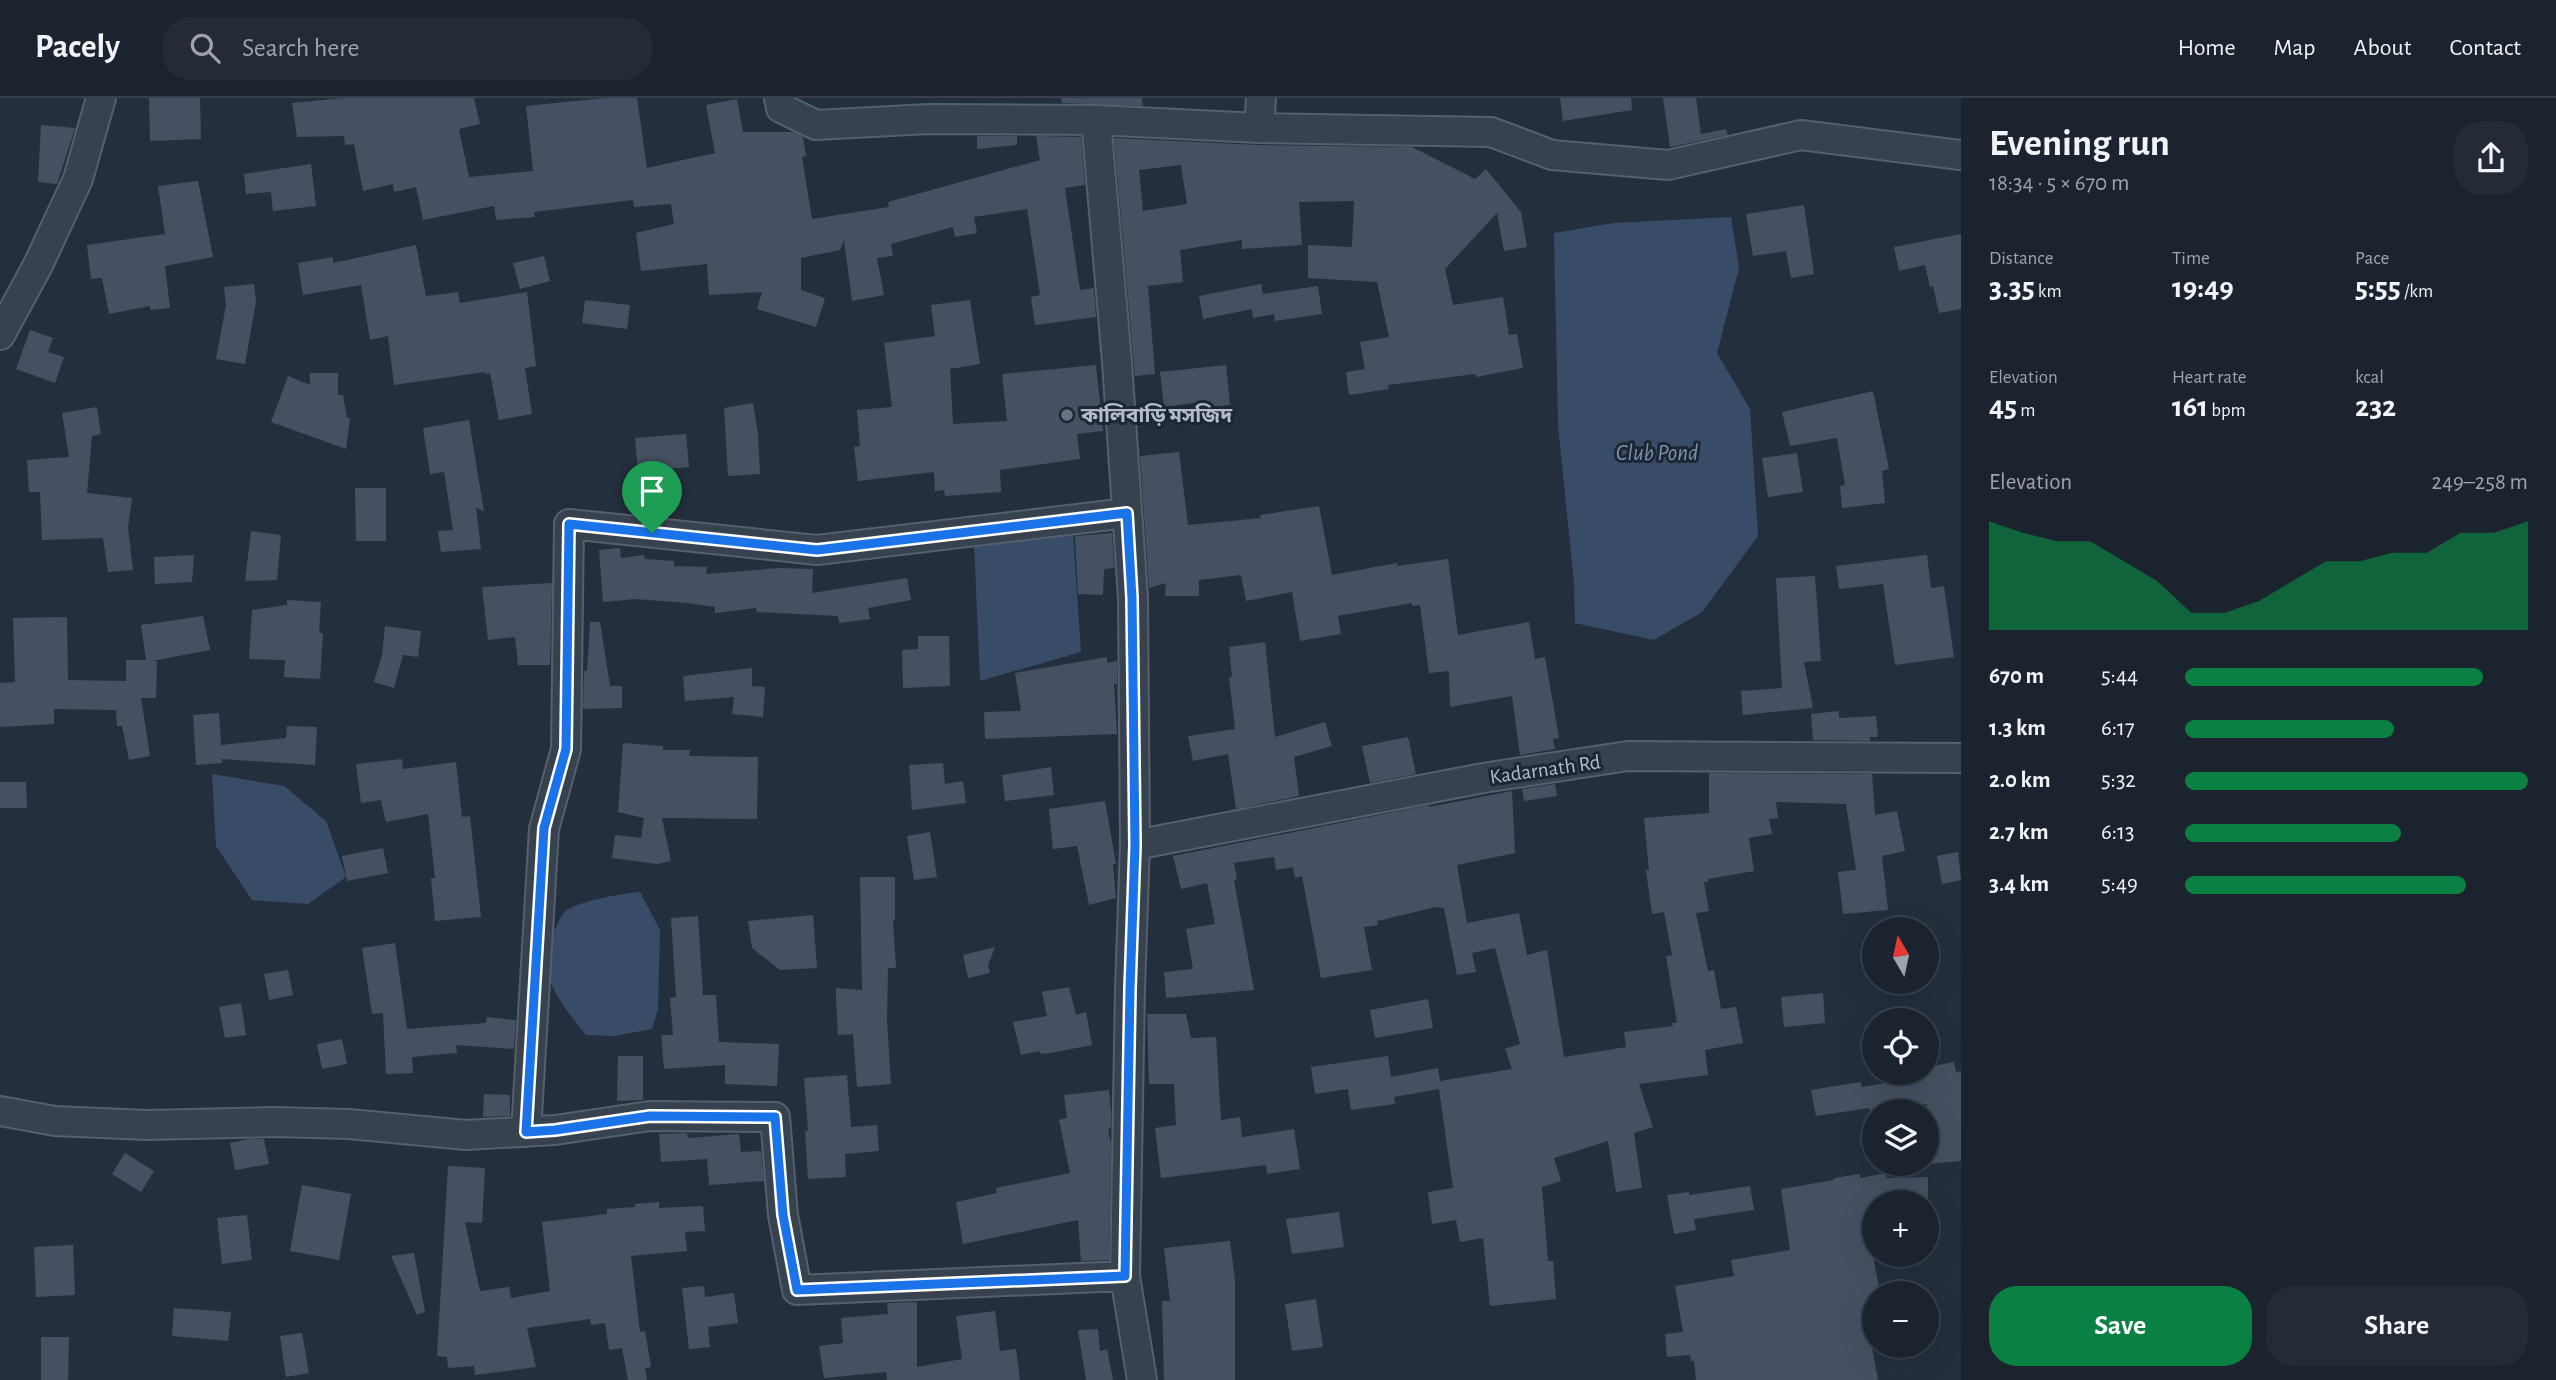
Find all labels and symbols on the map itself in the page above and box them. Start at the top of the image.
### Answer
place label: কালিবাড়ি মসজিদ [1080,403,1233,427]
marker: কালিবাড়ি মসজিদ [1059,407,1075,423]
water label: Club Pond [1616,442,1698,465]
pin [622,461,682,533]
street label: Kadarnath Rd [1488,751,1602,788]
north arrow [1862,917,1939,994]

